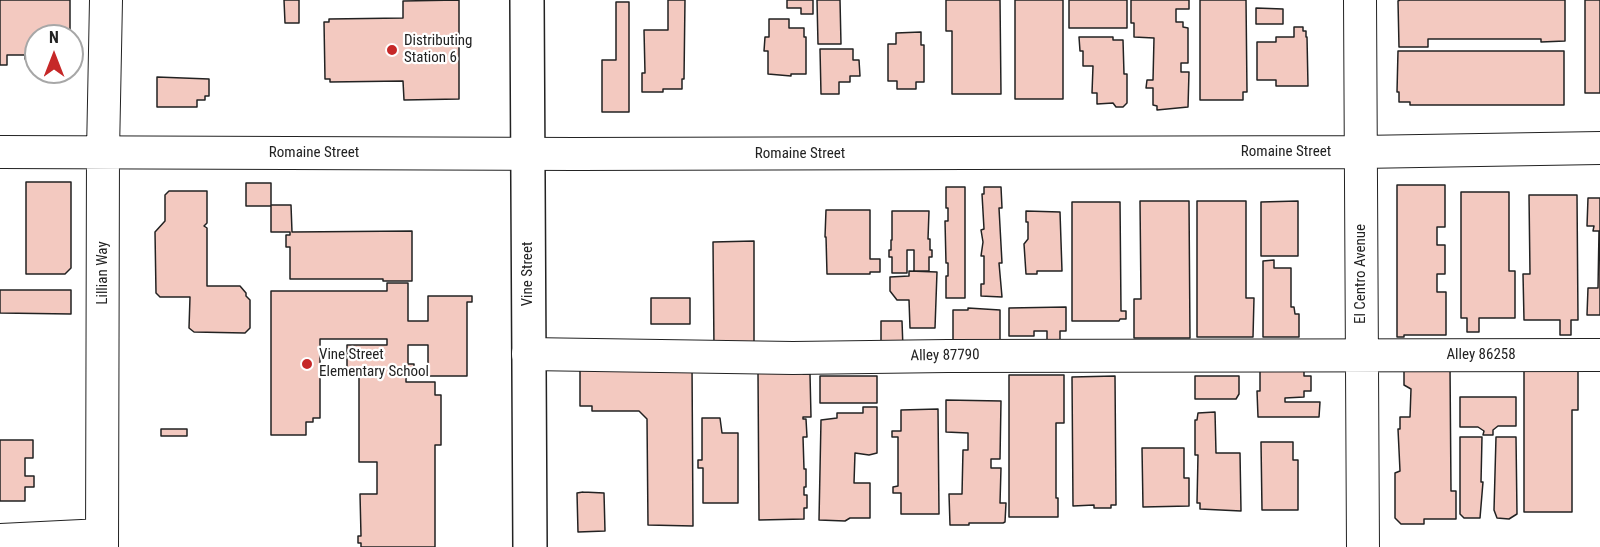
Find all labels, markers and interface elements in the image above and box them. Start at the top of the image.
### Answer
north arrow [24,24,84,84]
text: N [49,28,59,47]
place label: Distributing Station 6 [404,32,472,67]
marker: Distributing Station 6 [385,43,399,57]
street label: Romaine Street [1241,143,1331,161]
street label: Romaine Street [269,144,359,162]
street label: Romaine Street [755,145,845,163]
street label: El Centro Avenue [1352,224,1370,324]
street label: Lillian Way [94,241,112,305]
street label: Vine Street [519,242,537,306]
place label: Vine Street Elementary School [319,346,429,381]
street label: Alley 87790 [910,346,980,366]
street label: Alley 86258 [1446,346,1516,364]
marker: Vine Street Elementary School [300,357,314,371]

